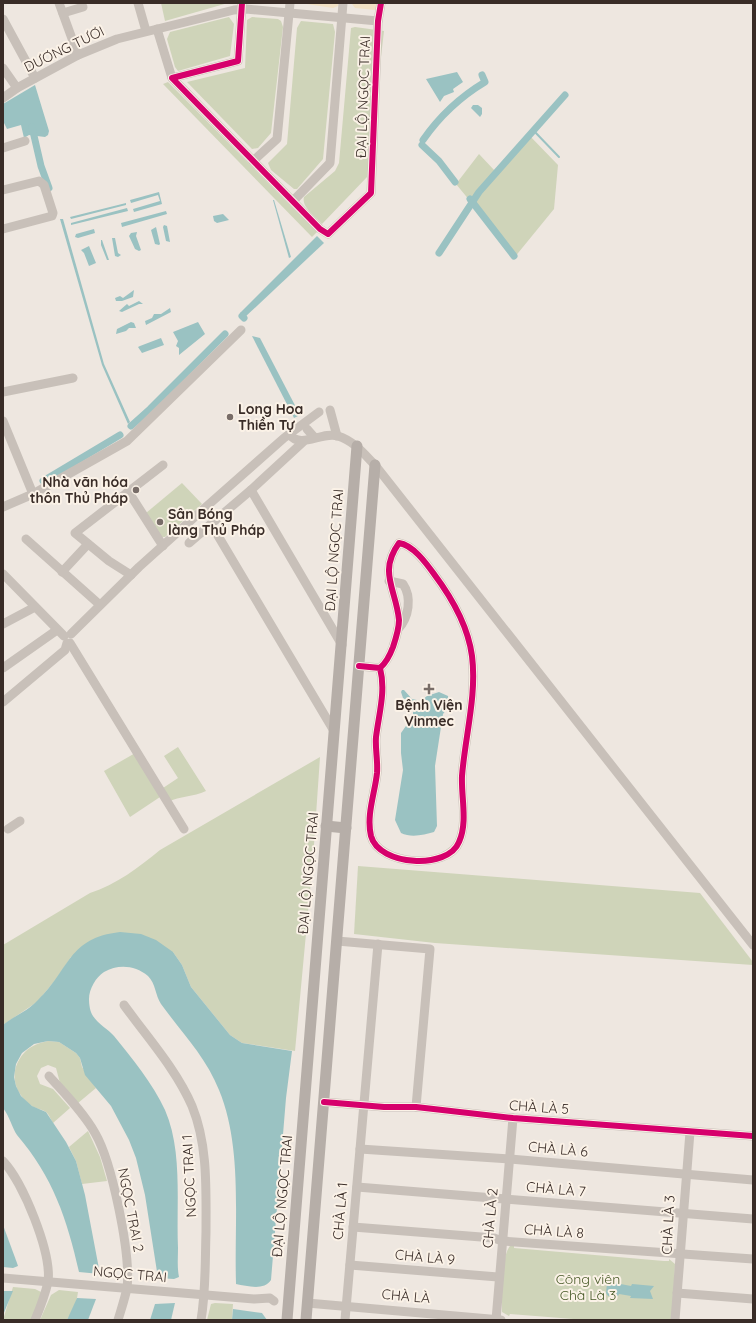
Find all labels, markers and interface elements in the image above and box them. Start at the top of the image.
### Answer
street label: DƯƠNG TƯƠI [21,22,107,76]
street label: ĐẠI LỘ NGỌC TRAI [352,35,374,159]
place label: Long Hoa Thiền Tự [238,400,303,434]
marker: Long Hoa Thiền Tự [225,412,235,422]
place label: Nhà văn hóa thôn Thủ Pháp [30,473,128,507]
marker: Nhà văn hóa thôn Thủ Pháp [131,485,141,495]
street label: ĐẠI LỘ NGỌC TRAI [321,488,347,612]
place label: Sân Bóng làng Thủ Pháp [168,505,265,539]
marker: Sân Bóng làng Thủ Pháp [155,517,165,527]
marker: Bệnh Viện Vinmec [423,683,435,695]
place label: Bệnh Viện Vinmec [395,696,463,730]
street label: ĐẠI LỘ NGỌC TRAI [294,811,322,935]
street label: CHÀ LÀ 5 [508,1096,570,1118]
street label: NGỌC TRAI 1 [178,1134,200,1218]
street label: ĐẠI LỘ NGỌC TRAI [268,1134,296,1258]
street label: CHÀ LÀ 6 [527,1137,589,1161]
street label: NGỌC TRAI 2 [114,1166,148,1254]
street label: CHÀ LÀ 7 [526,1177,586,1201]
street label: CHÀ LÀ 1 [329,1182,351,1240]
street label: CHÀ LÀ 2 [478,1187,502,1249]
street label: CHÀ LÀ 3 [657,1195,679,1255]
street label: CHÀ LÀ 8 [523,1220,585,1242]
street label: CHÀ LÀ 9 [394,1245,456,1269]
street label: NGỌC TRAI [92,1262,168,1286]
park label: Công viên Chà Là 3 [556,1270,620,1304]
street label: CHÀ LÀ [381,1285,431,1307]

